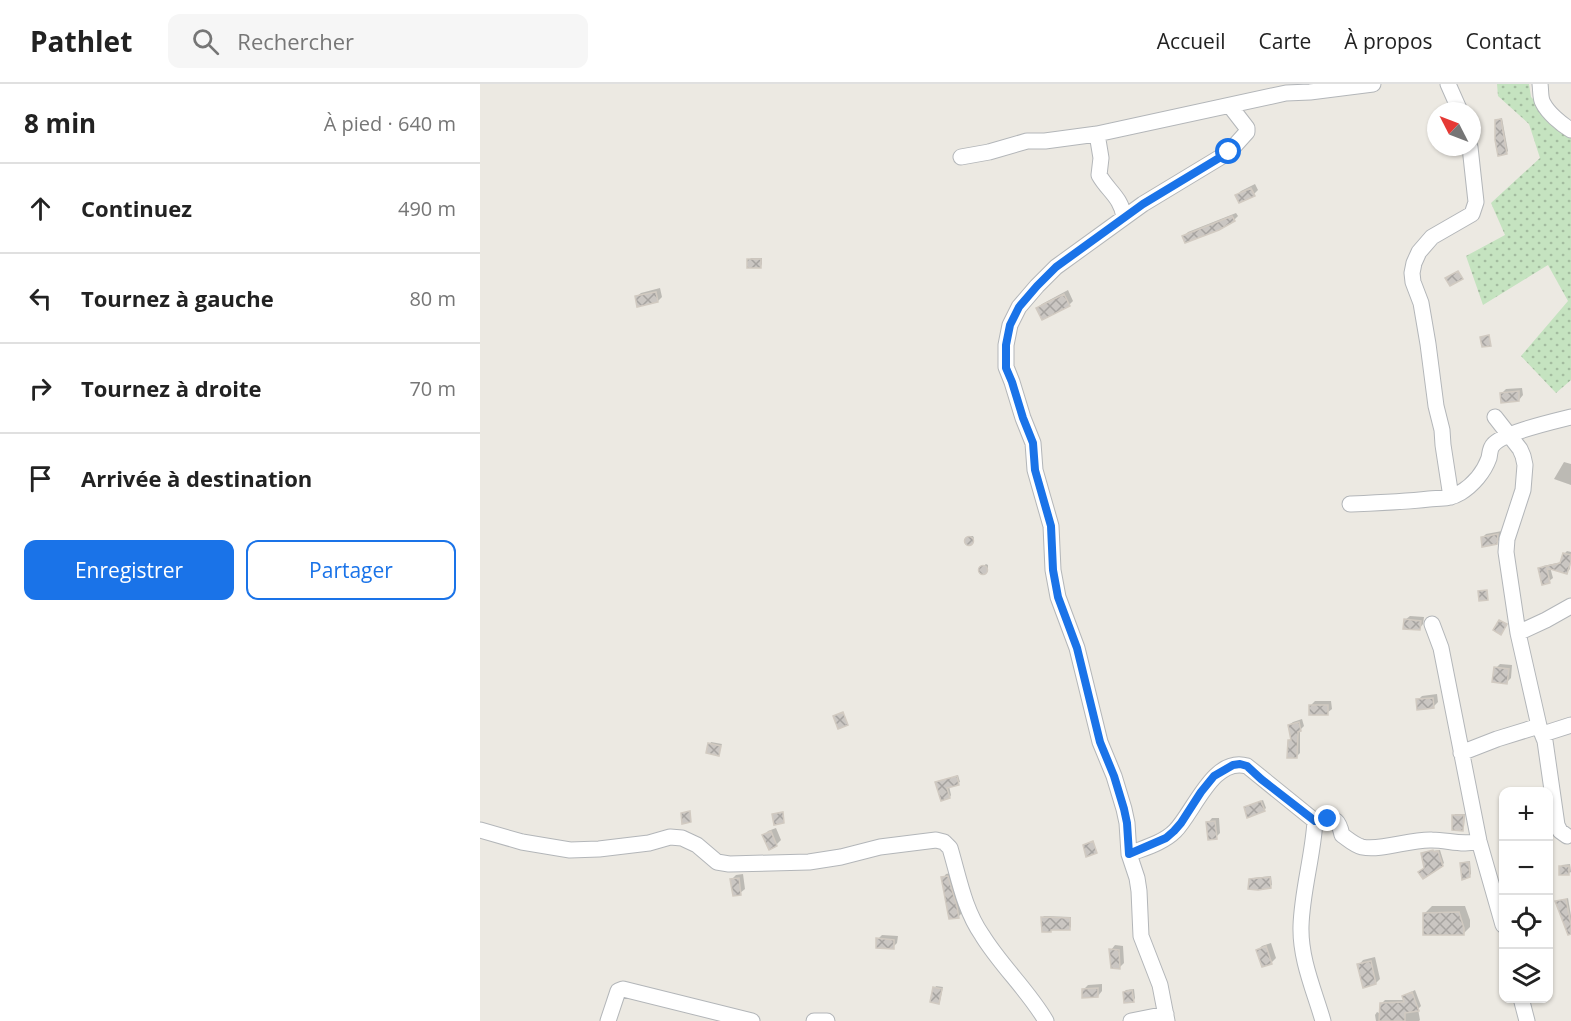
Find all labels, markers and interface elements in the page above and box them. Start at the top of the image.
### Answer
search box [168,14,588,68]
text: Pathlet [30,22,132,60]
icon: search [189,25,222,58]
text: Rechercher [237,26,354,56]
text: Accueil [1157,27,1225,55]
text: Carte [1258,27,1311,55]
text: À propos [1344,27,1433,55]
text: Contact [1466,27,1541,55]
north arrow [1427,102,1481,156]
text: 8 min [24,105,96,141]
text: À pied · 640 m [324,110,456,137]
route start [1215,138,1241,164]
icon: ahead [24,192,57,225]
text: Continuez [81,193,192,223]
text: 490 m [398,195,456,222]
icon: left [24,282,57,315]
text: Tournez à gauche [81,283,274,313]
text: 80 m [409,285,456,312]
icon: right [24,372,57,405]
text: Tournez à droite [81,373,262,403]
text: 70 m [409,375,456,402]
icon: arrive [24,462,57,495]
text: Arrivée à destination [81,463,312,493]
button: Enregistrer [24,540,234,600]
button: Partager [246,540,456,600]
map controls [1499,787,1553,1003]
button: + [1499,787,1553,841]
route end [1314,805,1340,831]
button: − [1499,841,1553,895]
button: locate [1499,895,1553,949]
button: layers [1499,949,1553,1003]

